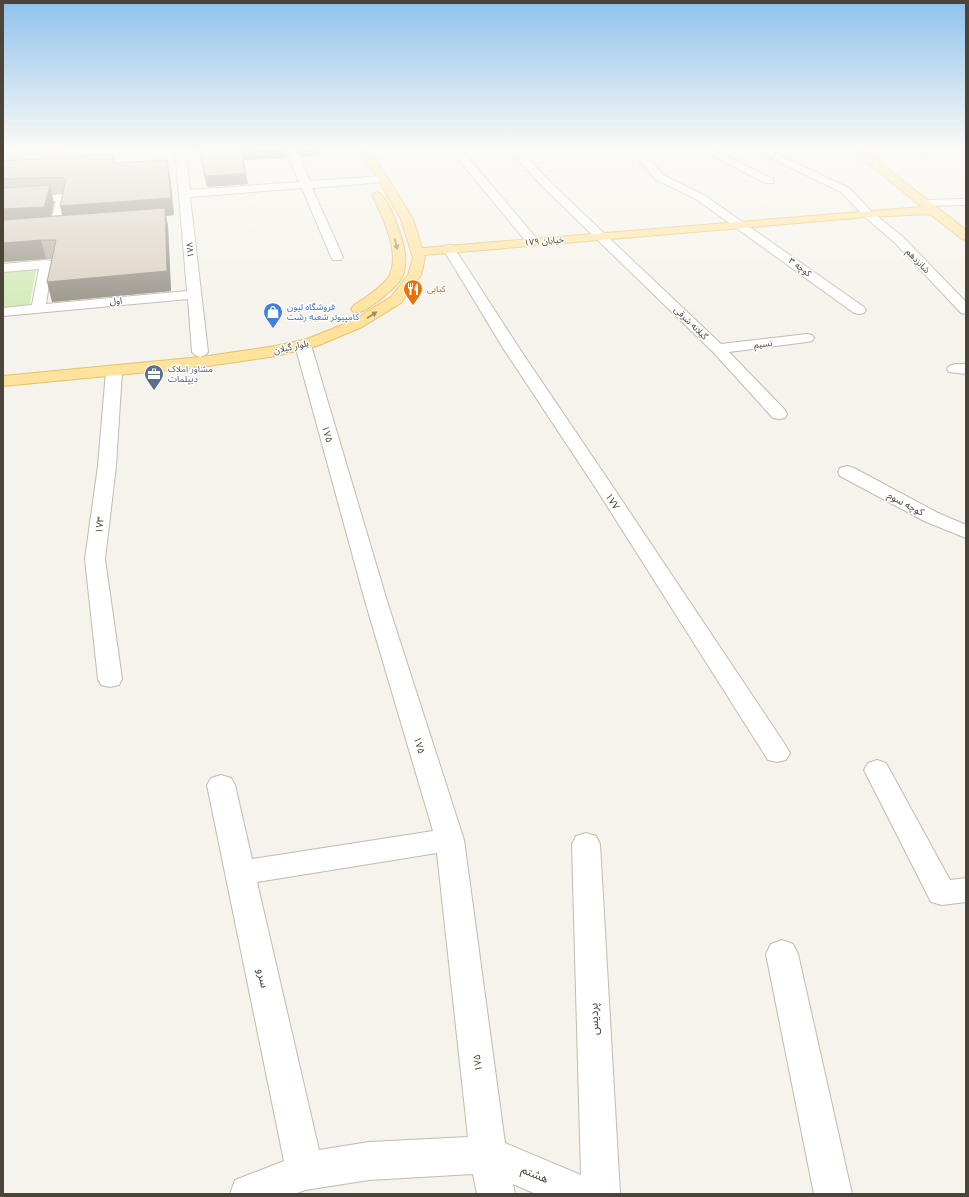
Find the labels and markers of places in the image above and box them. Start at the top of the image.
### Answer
restaurant icon: کبابی [402,278,424,306]
place label: کبابی [427,283,446,294]
shop icon: فروشگاه لیون کامپیوتر شعبه رشت [262,301,284,329]
place label: فروشگاه لیون کامپیوتر شعبه رشت [287,301,359,323]
office icon: مشاور املاک دیپلمات [143,363,165,391]
place label: مشاور املاک دیپلمات [168,363,213,385]

